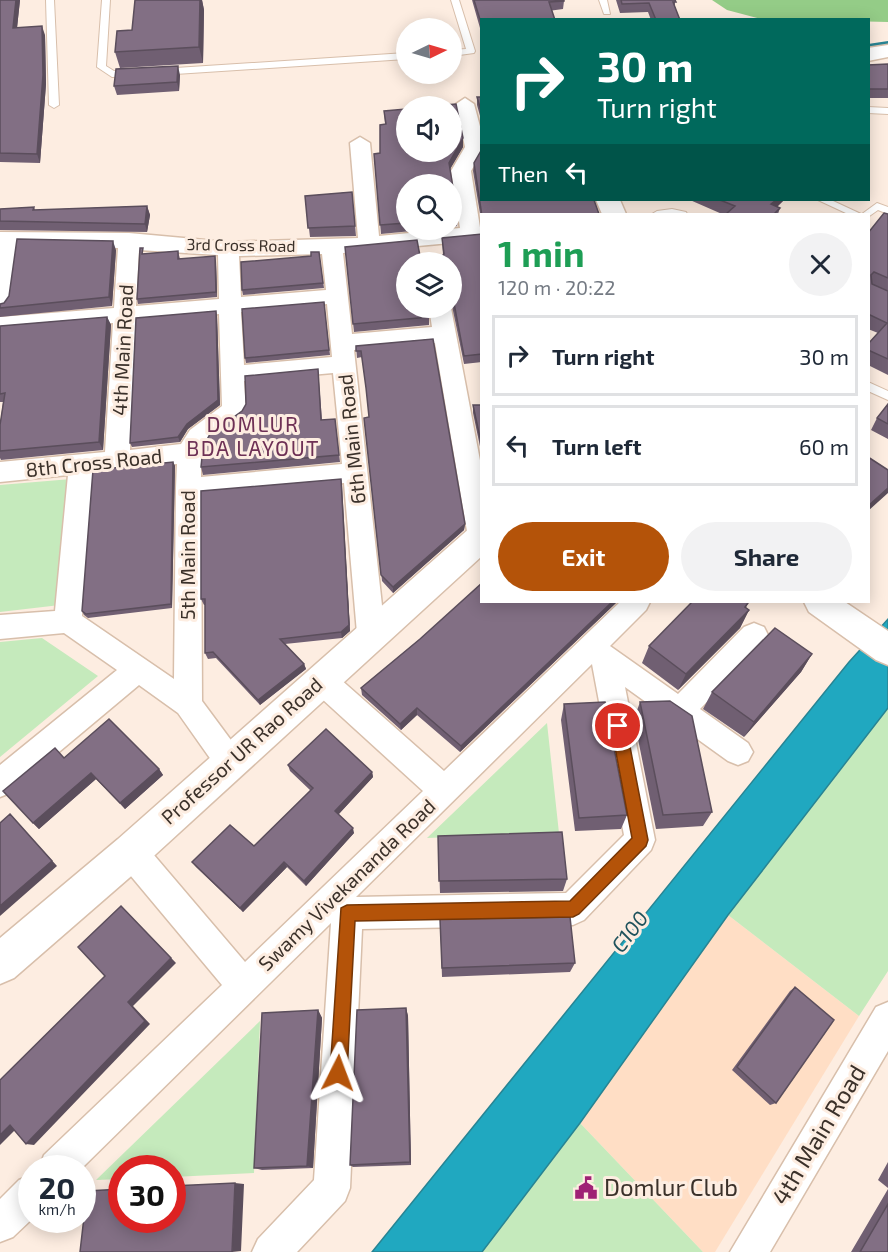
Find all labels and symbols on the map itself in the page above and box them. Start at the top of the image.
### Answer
north arrow [396,18,462,84]
street label: 3rd Cross Road [186,234,296,255]
street label: 4th Main Road [107,284,137,416]
street label: 6th Main Road [332,373,370,505]
district label: DOMLUR BDA LAYOUT [186,411,320,460]
street label: 8th Cross Road [24,443,163,481]
street label: 5th Main Road [175,490,199,620]
street label: Professor UR Rao Road [156,672,327,829]
pin [592,700,643,751]
street label: Swamy Vivekananda Road [253,793,440,975]
water label: C100 [605,905,652,957]
position arrow [306,1041,370,1105]
street label: 4th Main Road [765,1059,871,1209]
speed limit sign: 30 [108,1155,186,1233]
place label: Domlur Club [604,1172,738,1201]
public building icon: Domlur Club [573,1175,599,1201]

